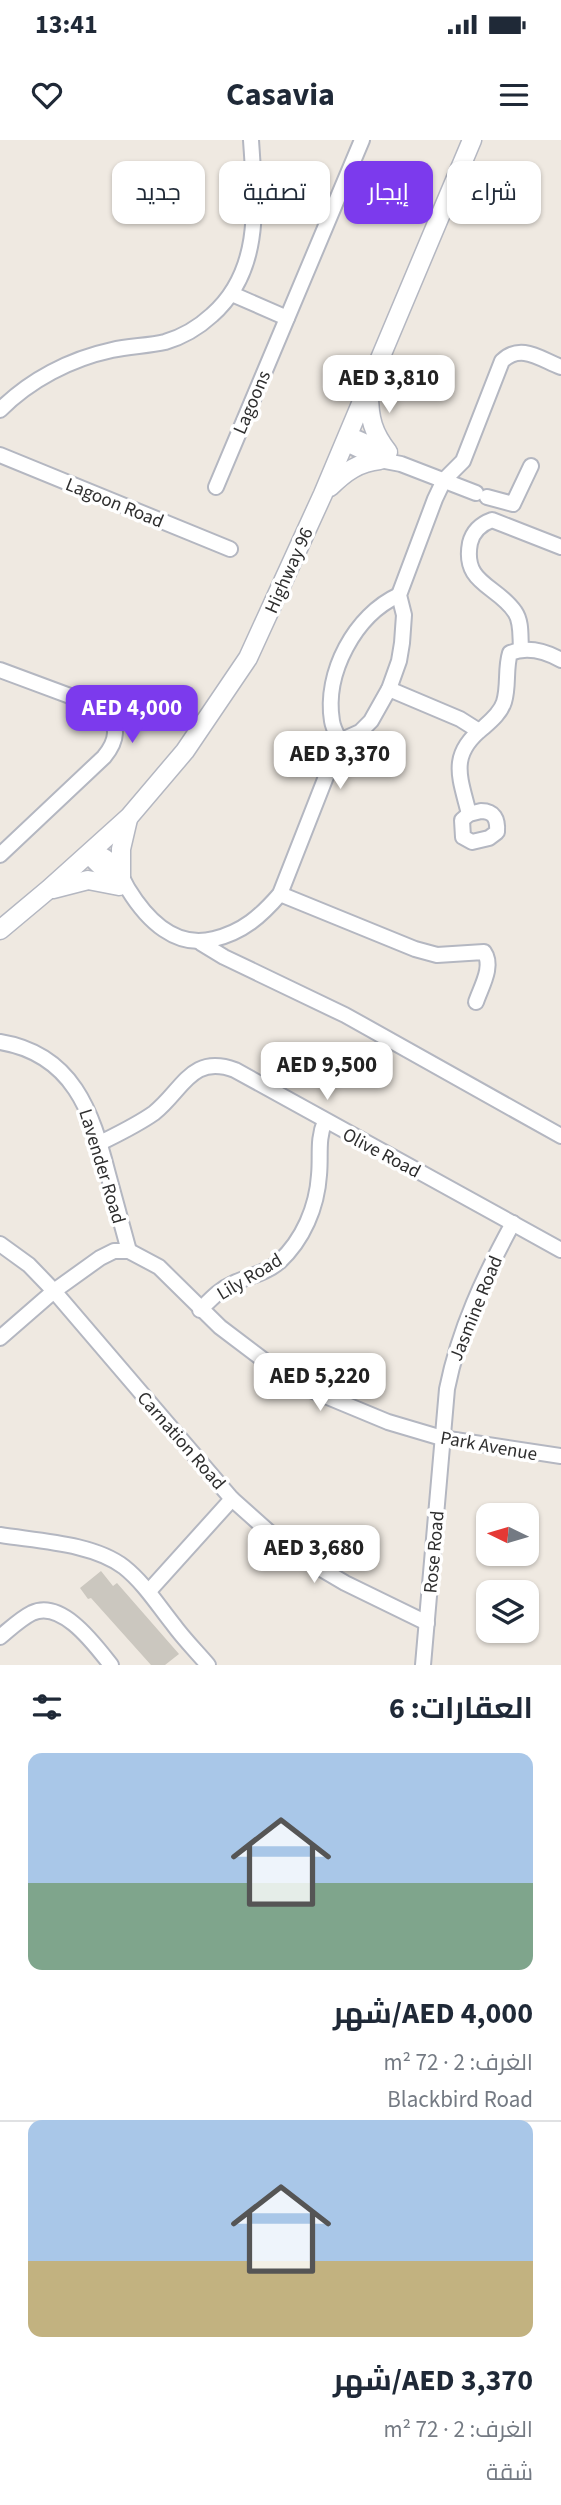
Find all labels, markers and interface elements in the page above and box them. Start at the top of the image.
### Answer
text: 13:41 [35,6,98,43]
text: Casavia [226,72,335,118]
icon: heart [28,76,66,114]
icon: menu [495,76,533,114]
chip: جديد [112,161,205,224]
chip: تصفية [219,161,330,224]
chip: إيجار [344,161,433,224]
chip: شراء [447,161,541,224]
pin: AED 3,810 [309,356,469,415]
text: AED 3,810 [339,361,439,394]
street label: Lagoons [227,366,278,439]
street label: Lagoon Road [61,471,168,535]
street label: Highway 96 [258,523,320,618]
pin: AED 4,000 [52,686,212,745]
text: AED 4,000 [82,691,182,724]
pin: AED 3,370 [260,732,420,791]
text: AED 3,370 [290,737,390,770]
pin: AED 9,500 [247,1042,407,1102]
text: AED 9,500 [277,1048,377,1081]
street label: Lavender Road [71,1106,132,1227]
street label: Olive Road [337,1121,425,1185]
street label: Lily Road [212,1247,288,1307]
street label: Jasmine Road [443,1252,510,1365]
pin: AED 5,220 [240,1354,400,1413]
text: AED 5,220 [270,1359,370,1392]
street label: Carnation Road [130,1386,231,1496]
street label: Park Avenue [438,1425,539,1468]
north arrow [476,1503,539,1566]
map controls [476,1503,539,1643]
street label: Rose Road [417,1510,452,1595]
pin: AED 3,680 [234,1526,394,1585]
text: AED 3,680 [264,1531,364,1564]
button: layers [476,1580,539,1643]
text: العقارات: 6 [389,1687,533,1730]
icon: filters [28,1688,66,1726]
icon: home [218,1799,344,1925]
text: AED 4,000/شهر [333,1992,533,2035]
text: الغرف: 2 · 72 m² [383,2046,533,2079]
text: Blackbird Road [387,2083,533,2116]
icon: home [218,2166,344,2292]
text: AED 3,370/شهر [333,2359,533,2402]
text: الغرف: 2 · 72 m² [383,2413,533,2446]
text: شقة [486,2456,533,2489]

